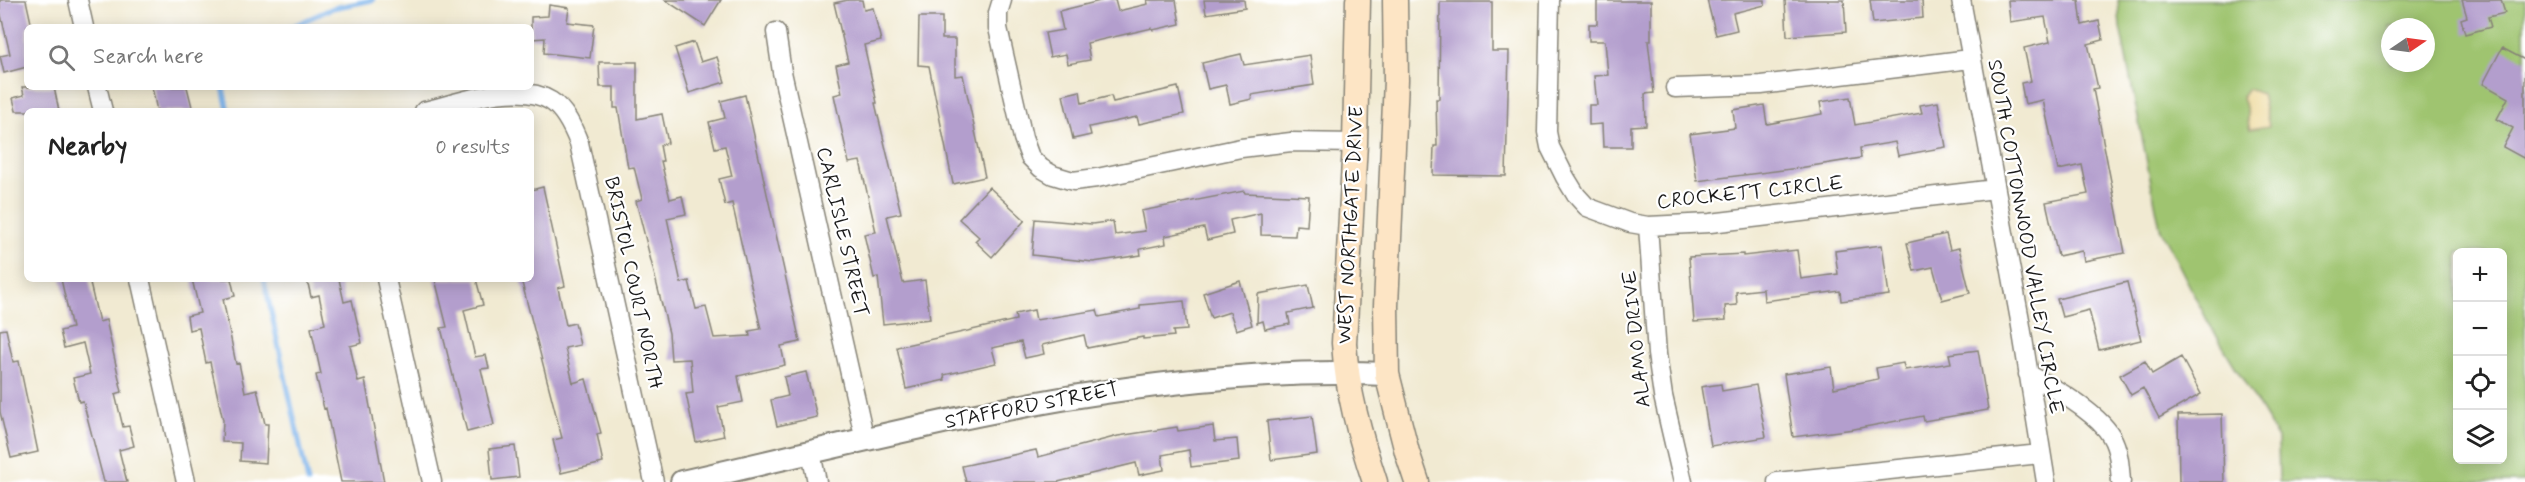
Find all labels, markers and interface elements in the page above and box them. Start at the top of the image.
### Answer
north arrow [2381,18,2435,72]
search box [24,24,534,90]
icon: search [45,41,78,74]
text: Search here [93,43,204,71]
street label: SOUTH COTTONWOOD VALLEY CIRCLE [1980,58,2070,416]
street label: WEST NORTHGATE DRIVE [1331,105,1371,345]
text: Nearby [48,130,127,164]
text: 0 results [436,134,510,161]
street label: CARLISLE STREET [809,144,875,320]
street label: CROCKETT CIRCLE [1655,170,1845,216]
street label: BRISTOL COURT NORTH [597,174,669,392]
map controls [2453,248,2507,464]
button: + [2453,248,2507,302]
street label: ALAMO DRIVE [1616,269,1658,409]
button: − [2453,302,2507,356]
button: locate [2453,356,2507,410]
street label: STAFFORD STREET [943,376,1121,436]
button: layers [2453,410,2507,464]

